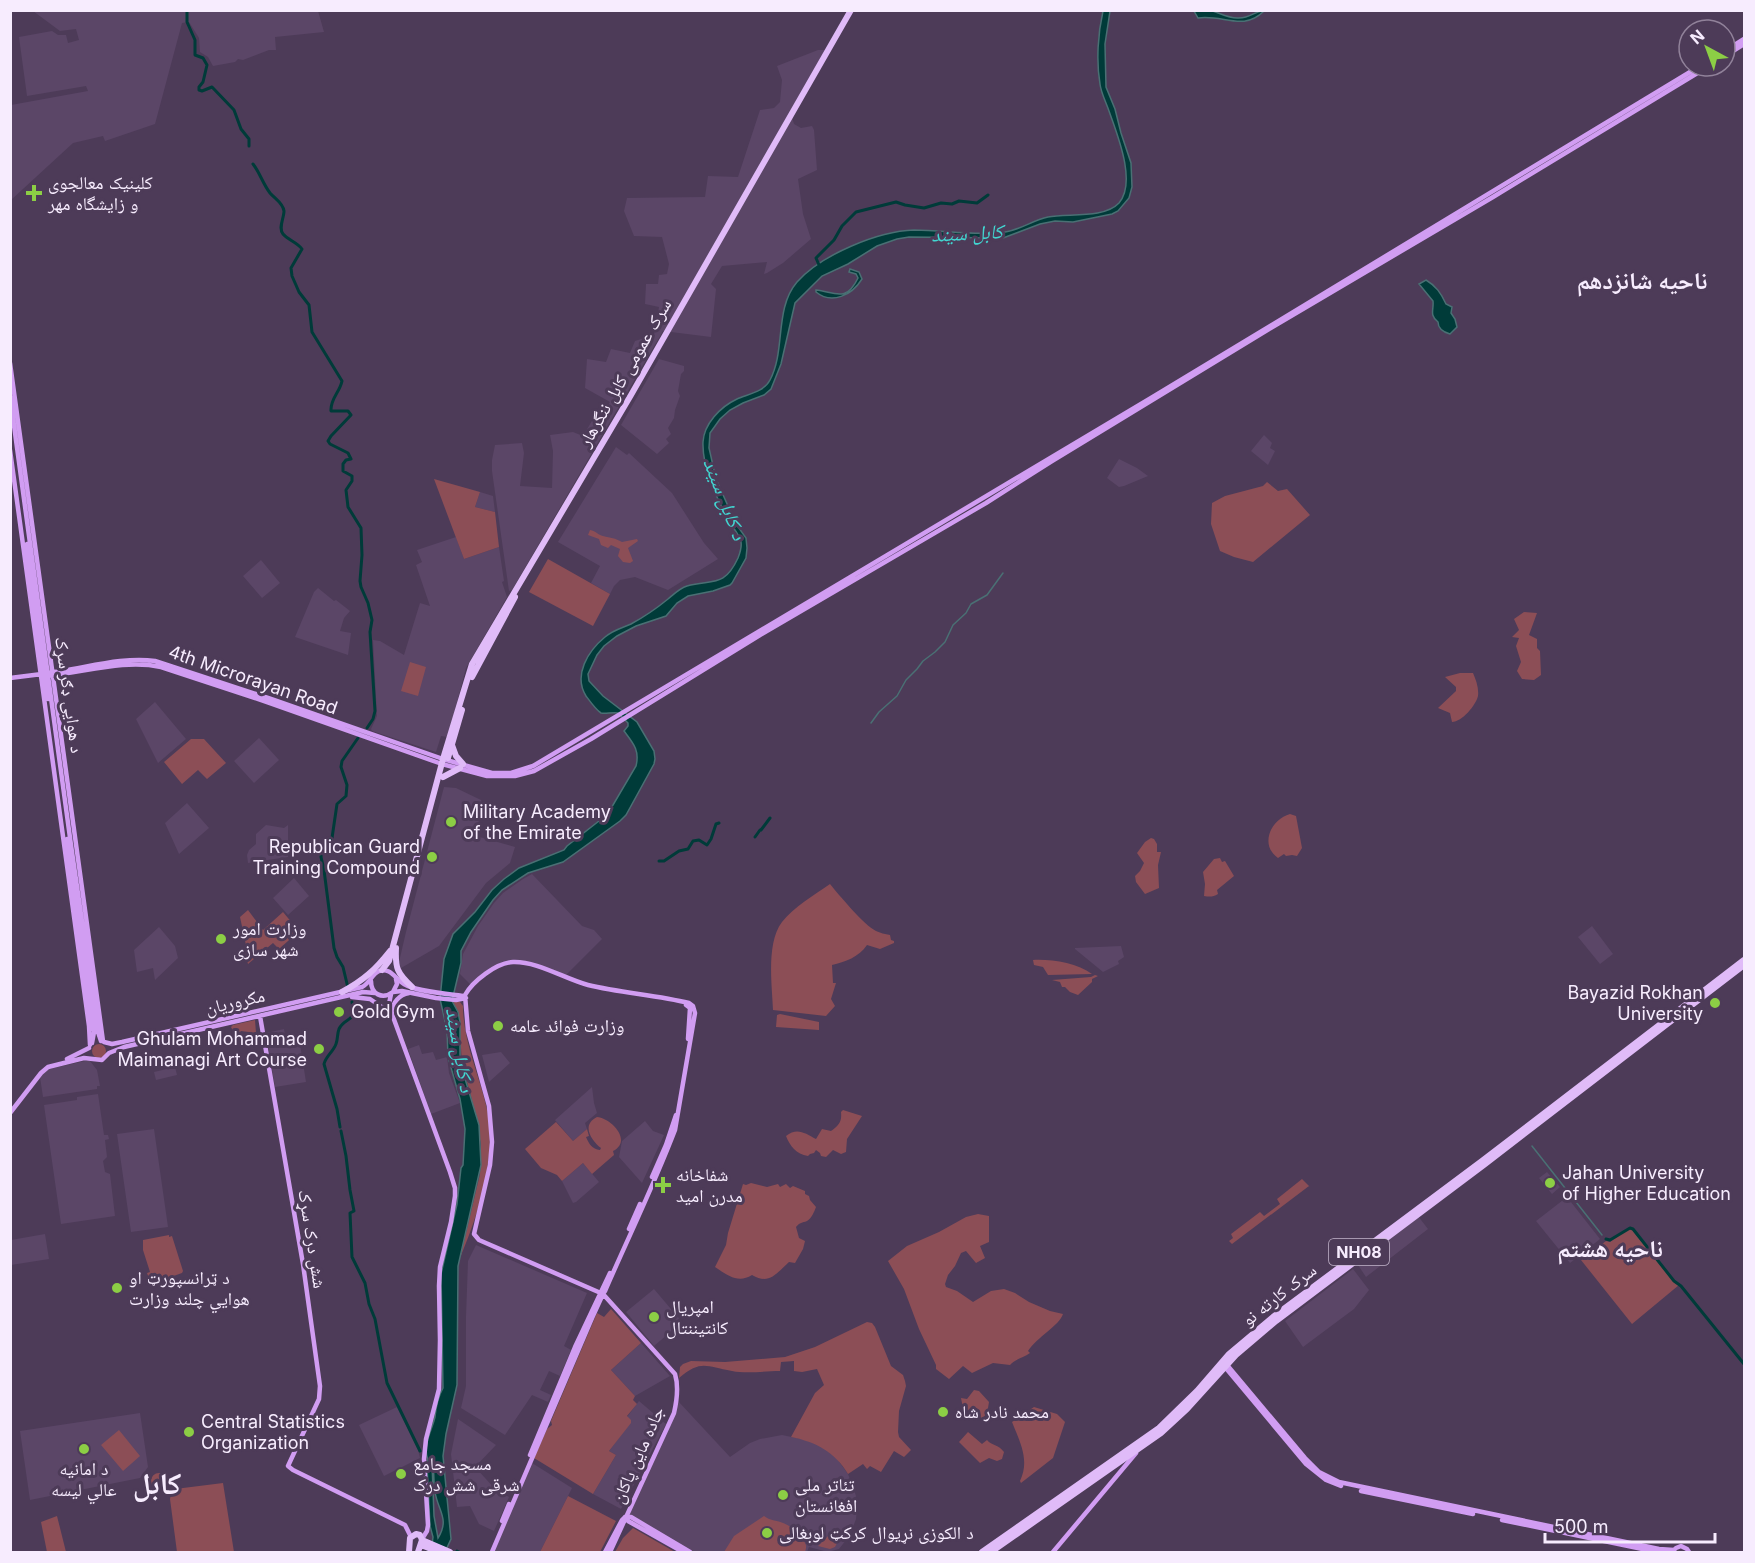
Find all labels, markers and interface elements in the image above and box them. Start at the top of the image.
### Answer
north arrow [1677,18,1737,78]
text: N [1686,25,1708,48]
place label: کلینیک معالجوی و زایشگاه مهر [47,172,153,214]
marker: کلینیک معالجوی و زایشگاه مهر [25,184,43,202]
water label: کابل سيند [930,219,1007,248]
district label: ناحیه شانزدهم [1577,266,1707,297]
street label: سرک عمومی کابل ننگرهار [573,295,676,452]
water label: د کابل سيند [697,455,752,544]
street label: د هوایی ډګر سړک [50,635,88,755]
street label: 4th Microrayan Road [166,641,340,718]
place label: Military Academy of the Emirate [463,801,611,843]
marker: Military Academy of the Emirate [444,815,458,829]
place label: Republican Guard Training Compound [253,836,420,878]
marker: Republican Guard Training Compound [425,850,439,864]
place label: وزارت امور شهر سازی [232,918,306,961]
marker: وزارت امور شهر سازی [214,932,228,946]
place label: Bayazid Rokhan University [1567,982,1703,1024]
street label: مکروریان [203,984,267,1020]
marker: Bayazid Rokhan University [1708,996,1722,1010]
place label: Gold Gym [351,1001,435,1022]
marker: Gold Gym [332,1005,346,1019]
water label: د کابل سيند [440,1006,479,1095]
place label: وزارت فوائد عامه [510,1015,624,1036]
marker: وزارت فوائد عامه [491,1019,505,1033]
place label: Ghulam Mohammad Maimanagi Art Course [117,1028,307,1070]
marker: Ghulam Mohammad Maimanagi Art Course [312,1042,326,1056]
place label: Jahan University of Higher Education [1562,1162,1731,1204]
place label: شفاخانه مدرن امید [676,1164,743,1207]
marker: شفاخانه مدرن امید [654,1176,672,1194]
marker: Jahan University of Higher Education [1543,1176,1557,1190]
street label: شش درک سړک [293,1188,331,1290]
district label: ناحیه هشتم [1557,1234,1663,1265]
road number: NH08 [1329,1239,1389,1265]
street label: سرک کارته نو [1237,1259,1320,1330]
place label: د ټرانسپورټ او هوایي چلند وزارت [129,1267,250,1314]
marker: د ټرانسپورټ او هوایي چلند وزارت [110,1281,124,1295]
place label: امپریال کانتیننتال [666,1296,729,1339]
marker: امپریال کانتیننتال [647,1310,661,1324]
place label: محمد نادر شاه [955,1401,1049,1422]
street label: جاده ماین پاکان [607,1403,669,1507]
marker: محمد نادر شاه [936,1405,950,1419]
place label: Central Statistics Organization [201,1411,345,1453]
marker: Central Statistics Organization [182,1425,196,1439]
marker: د امانیه عالي لیسه [77,1442,91,1456]
place label: مسجد جامع شرقی شش درک [413,1453,520,1496]
place label: د امانیه عالي لیسه [51,1458,117,1505]
district label: کابل [133,1465,181,1502]
marker: مسجد جامع شرقی شش درک [394,1467,408,1481]
place label: تئاتر ملی افغانستان [795,1474,857,1517]
marker: تئاتر ملی افغانستان [776,1488,790,1502]
scale bar [1545,1506,1714,1544]
text: 500 m [1554,1516,1608,1537]
place label: د الکوزی نړیوال کرکټ لوبغالی [779,1522,974,1544]
marker: د الکوزی نړیوال کرکټ لوبغالی [760,1526,774,1540]

